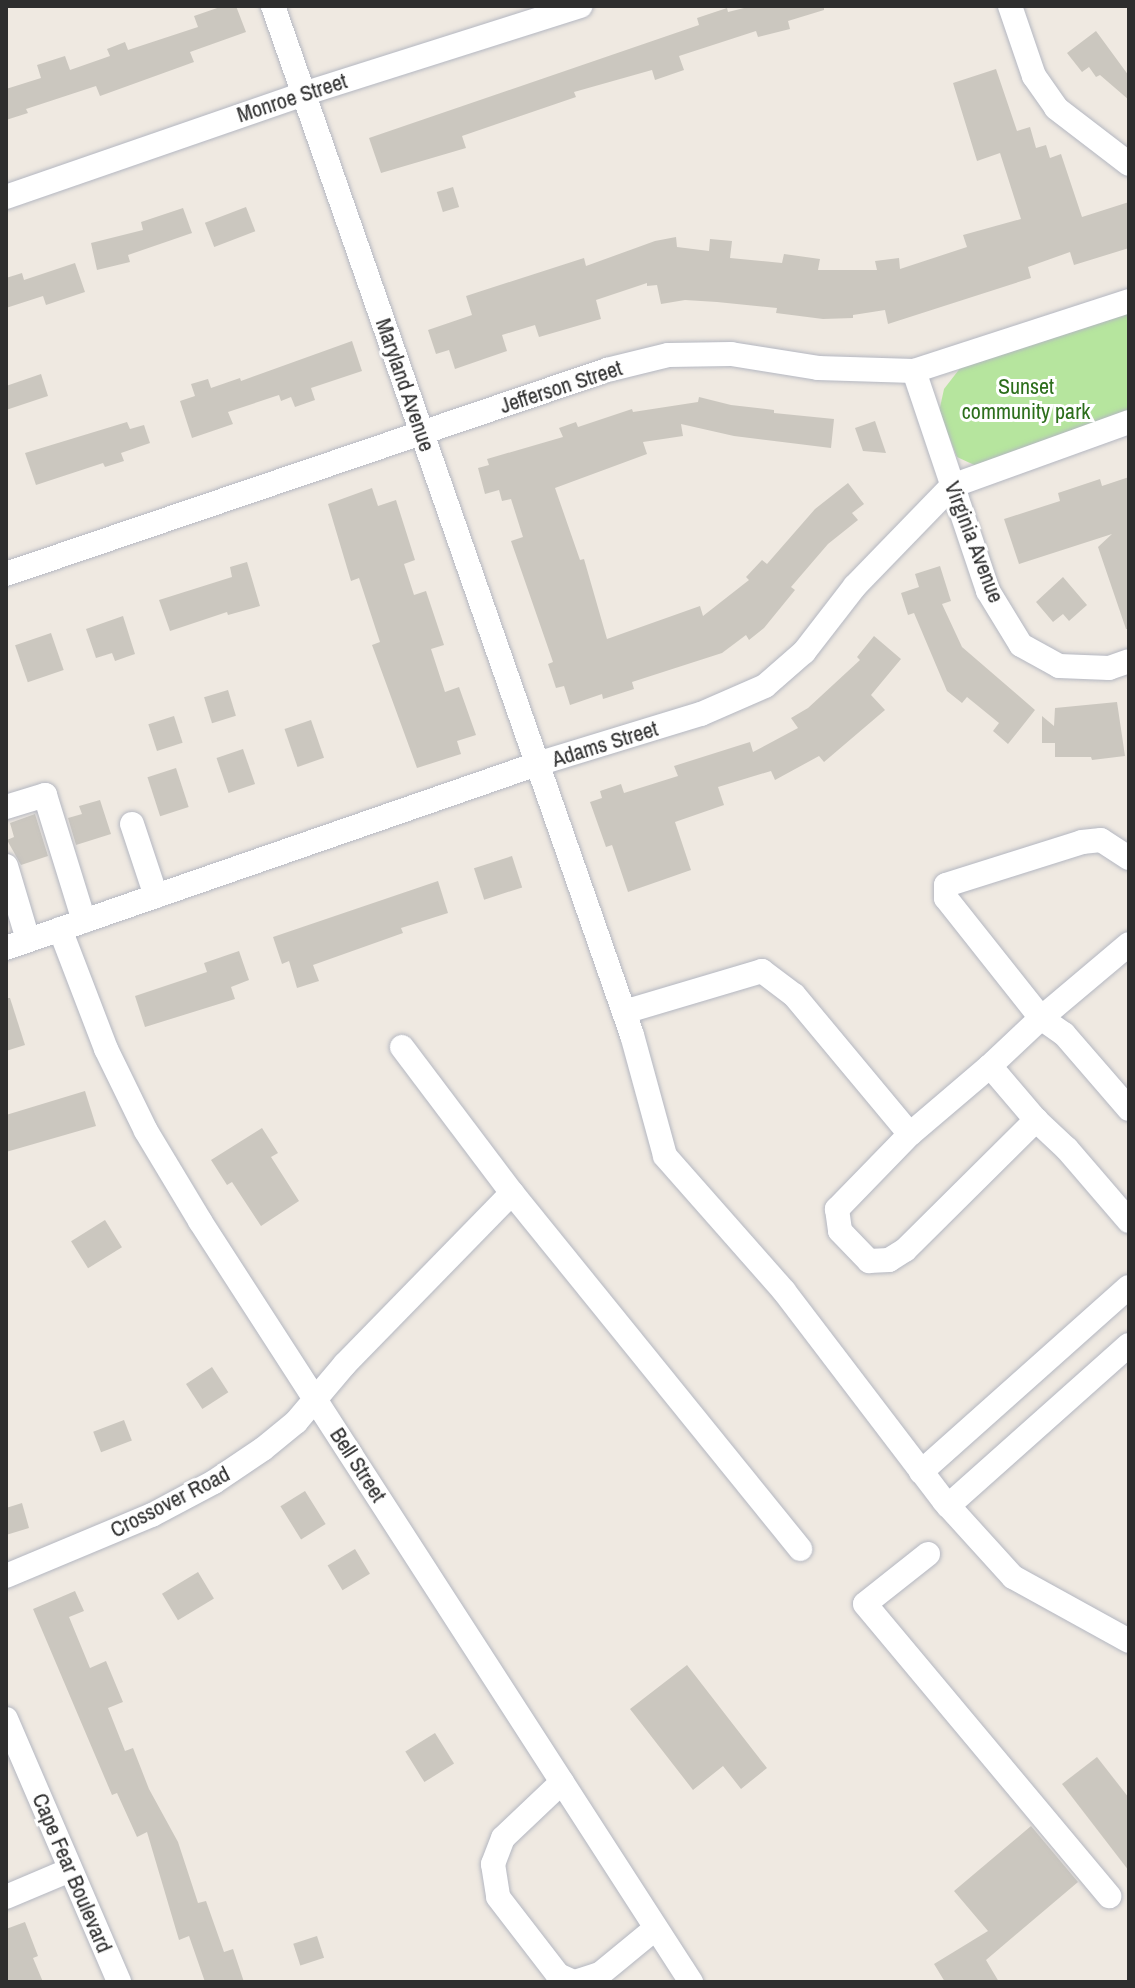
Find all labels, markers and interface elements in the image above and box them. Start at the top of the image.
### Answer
street label: Monroe Street [234,68,350,128]
street label: Maryland Avenue [370,314,440,456]
street label: Jefferson Street [497,355,625,419]
park label: Sunset community park [962,373,1090,424]
street label: Virginia Avenue [939,477,1009,607]
street label: Adams Street [549,715,661,773]
street label: Bell Street [324,1423,392,1507]
street label: Crossover Road [106,1461,234,1543]
street label: Cape Fear Boulevard [27,1789,117,1957]

